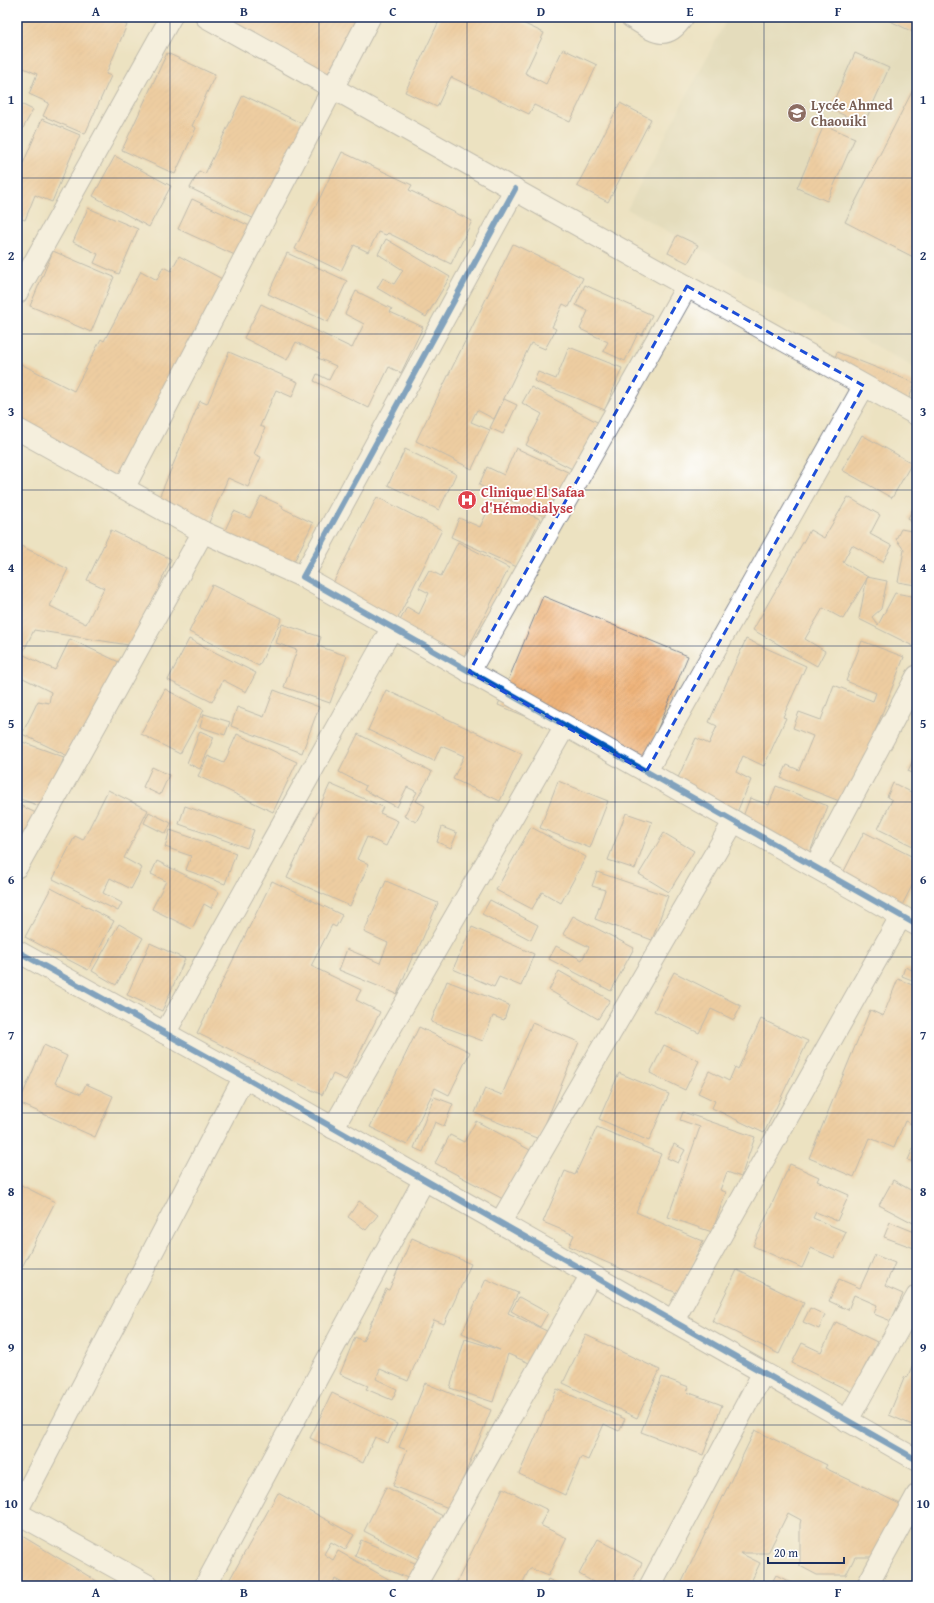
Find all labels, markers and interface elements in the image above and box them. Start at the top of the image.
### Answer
text: A [92,2,101,21]
text: B [240,2,248,21]
text: C [389,2,397,21]
text: D [537,2,545,21]
text: E [687,2,694,21]
text: F [835,2,842,21]
text: 1 [8,90,14,109]
text: 1 [920,90,926,109]
place label: Lycée Ahmed Chaouiki [811,95,893,131]
school or university icon: Lycée Ahmed Chaouiki [786,102,808,124]
text: 2 [8,246,15,265]
text: 2 [920,246,927,265]
text: 3 [8,402,14,421]
text: 3 [920,402,926,421]
place label: Clinique El Safaa d'Hémodialyse [481,482,586,518]
hospital icon: Clinique El Safaa d'Hémodialyse [456,489,478,511]
text: 4 [8,558,15,577]
text: 4 [920,558,927,577]
text: 5 [8,714,15,733]
text: 5 [920,714,927,733]
text: 6 [8,870,15,889]
text: 6 [920,870,927,889]
text: 7 [8,1026,15,1045]
text: 7 [920,1026,927,1045]
text: 8 [8,1182,15,1201]
text: 8 [920,1182,927,1201]
text: 9 [8,1338,15,1357]
text: 9 [920,1338,927,1357]
text: 10 [4,1494,18,1513]
text: 10 [916,1494,930,1513]
scale bar [768,1539,844,1565]
text: 20 m [774,1544,798,1561]
text: A [92,1583,101,1602]
text: B [240,1583,248,1602]
text: C [389,1583,397,1602]
text: D [537,1583,545,1602]
text: E [687,1583,694,1602]
text: F [835,1583,842,1602]

